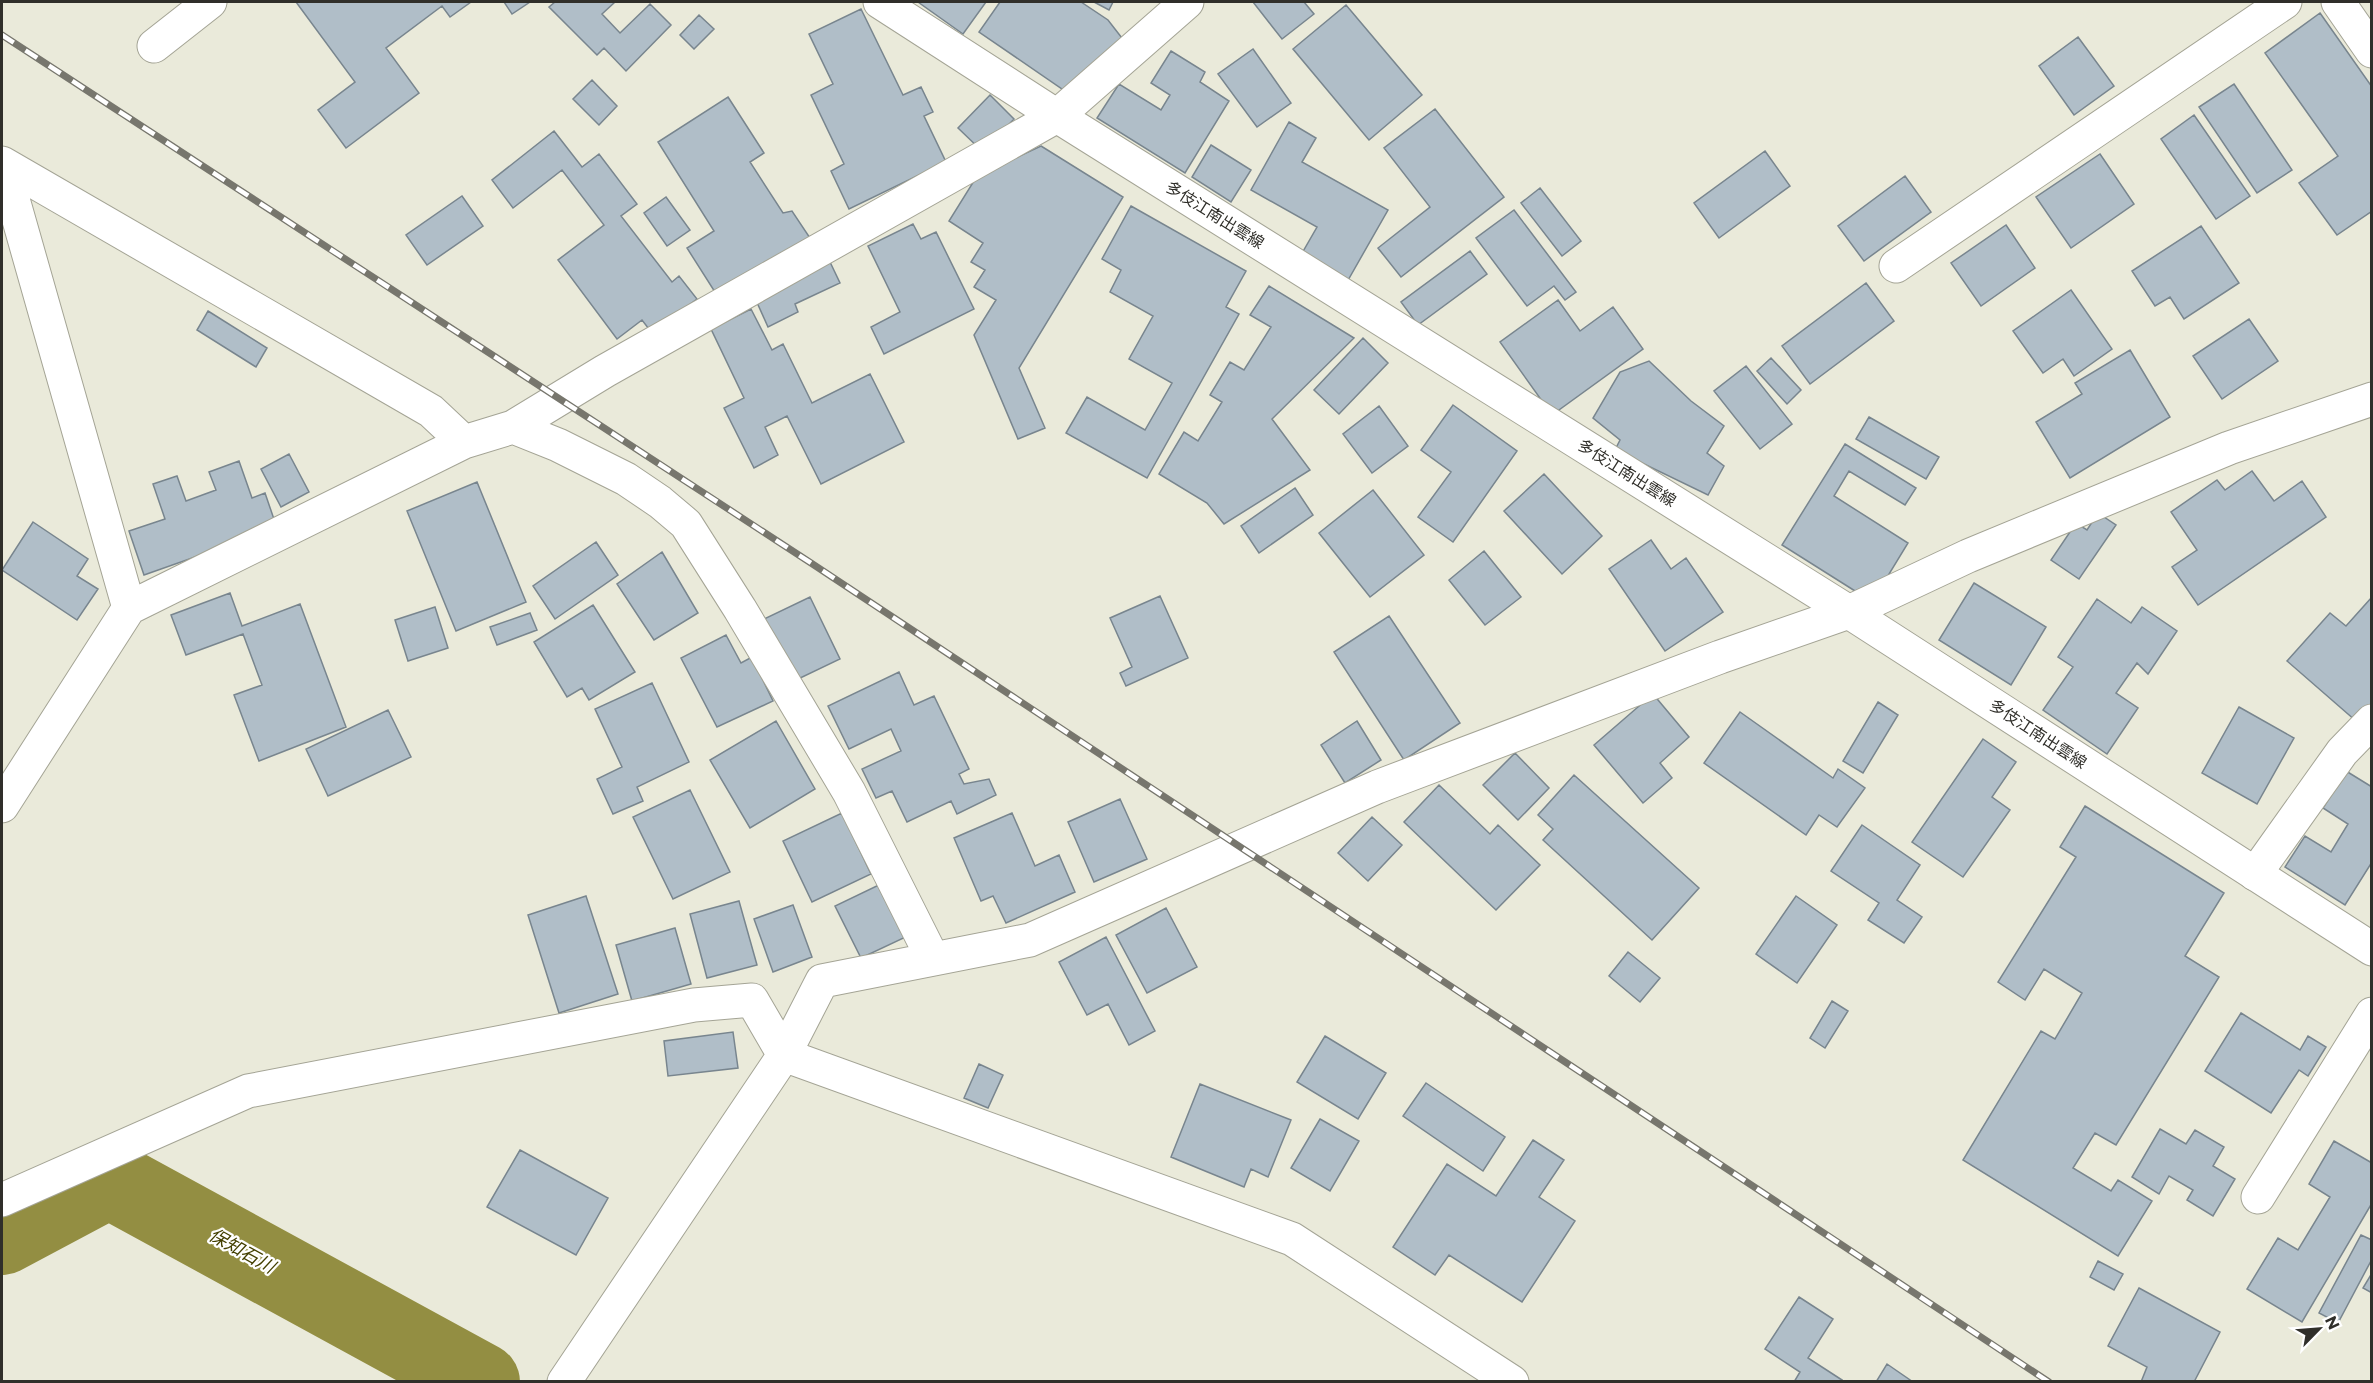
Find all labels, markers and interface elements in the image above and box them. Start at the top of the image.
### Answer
street label: 多伎江南出雲線 [1162,177,1268,253]
street label: 多伎江南出雲線 [1574,435,1680,511]
street label: 多伎江南出雲線 [1986,696,2090,772]
water label: 保知石川 [205,1224,281,1279]
north arrow [2289,1299,2349,1359]
text: N [2321,1313,2343,1333]

